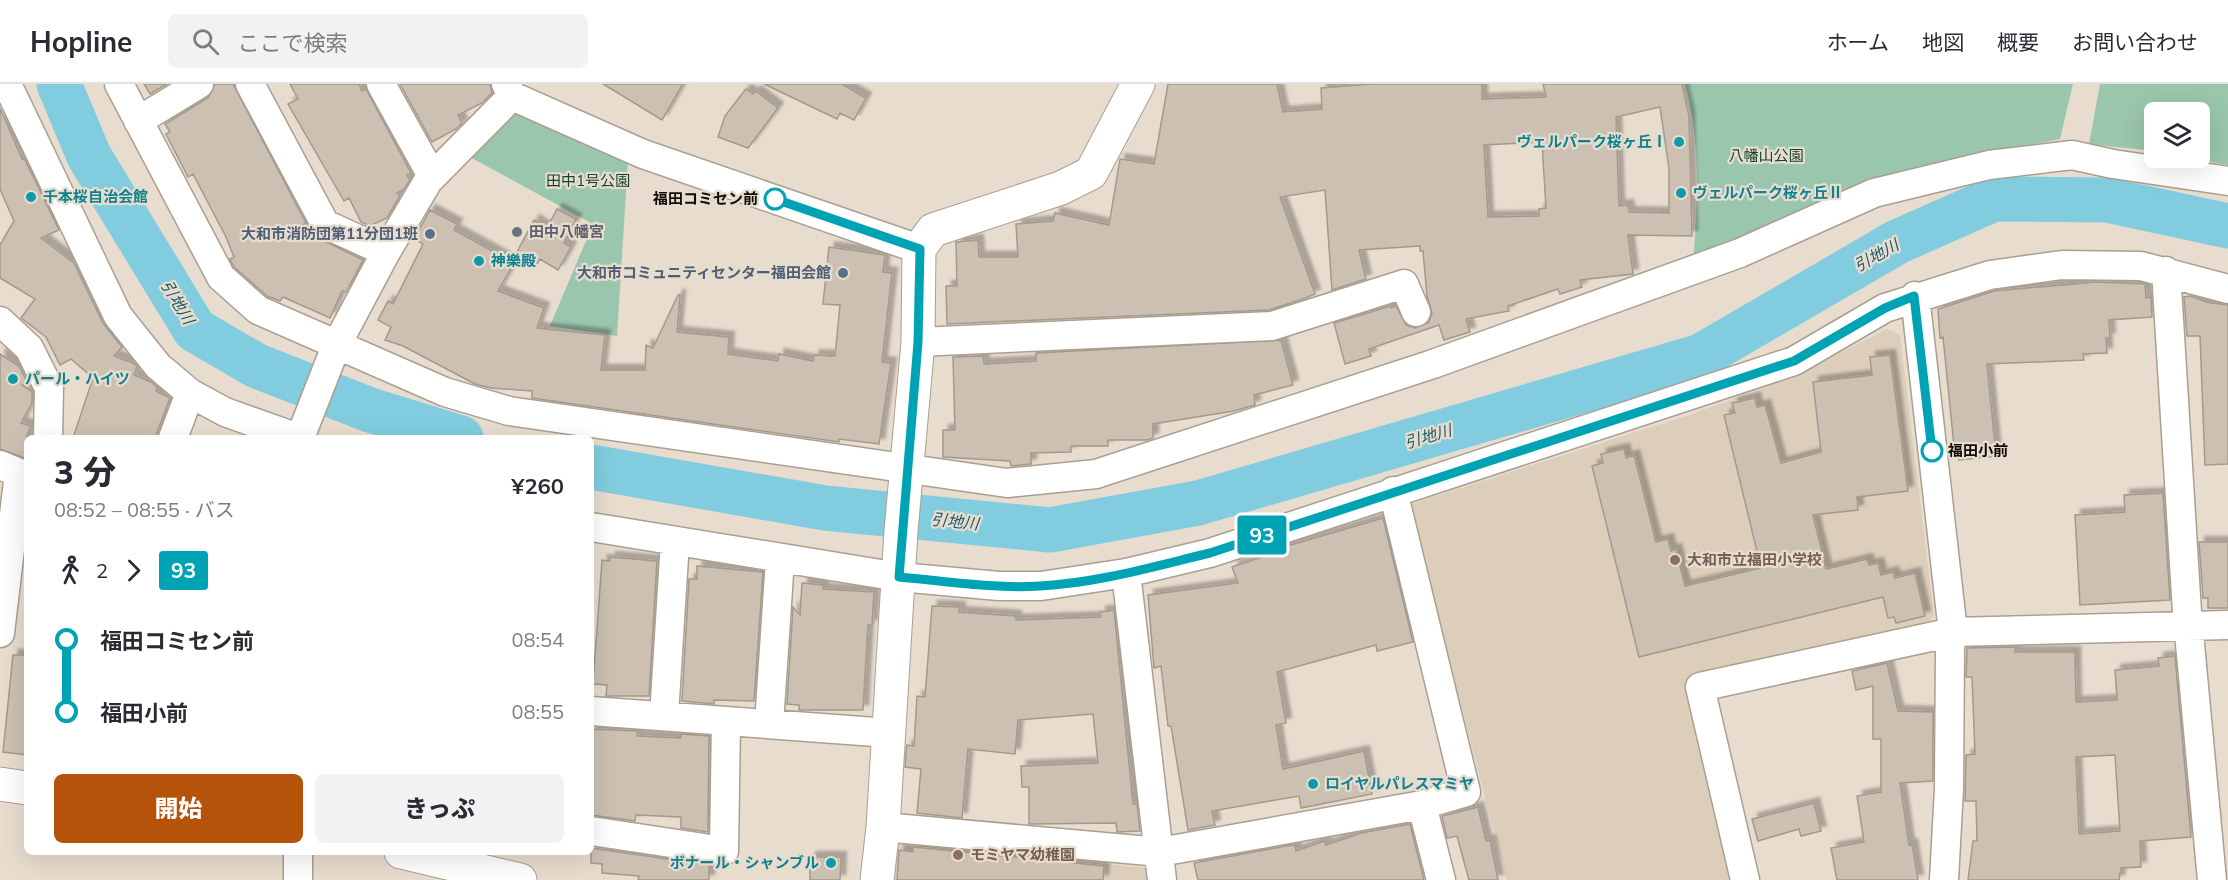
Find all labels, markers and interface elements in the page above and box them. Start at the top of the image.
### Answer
search box [168,14,588,68]
text: Hopline [30,24,132,59]
icon: search [189,25,222,58]
text: ここで検索 [237,29,347,57]
text: ホーム [1827,29,1889,55]
text: 地図 [1922,29,1964,55]
text: 概要 [1997,29,2039,55]
text: お問い合わせ [2072,29,2198,55]
map controls [2144,102,2210,168]
button: layers [2144,102,2210,168]
place label: ヴェルパーク桜ヶ丘Ⅰ [1517,132,1667,151]
marker: ヴェルパーク桜ヶ丘Ⅰ [1672,135,1686,149]
park label: 八幡山公園 [1728,146,1804,165]
park label: 田中1号公園 [546,171,630,190]
place label: ヴェルパーク桜ヶ丘Ⅱ [1693,183,1843,202]
marker: ヴェルパーク桜ヶ丘Ⅱ [1674,186,1688,200]
place label: 千本桜自治会館 [43,187,148,206]
marker: 福田コミセン前 [764,188,786,210]
place label: 福田コミセン前 [652,189,758,208]
marker: 千本桜自治会館 [24,190,38,204]
place label: 田中八幡宮 [529,222,604,241]
place label: 大和市消防団第11分団1班 [241,224,418,243]
marker: 田中八幡宮 [510,225,524,239]
marker: 大和市消防団第11分団1班 [423,227,437,241]
water label: 引地川 [1850,234,1904,275]
place label: 神樂殿 [490,251,536,270]
marker: 神樂殿 [472,254,486,268]
place label: 大和市コミュニティセンター福田会館 [577,263,831,282]
marker: 大和市コミュニティセンター福田会館 [836,266,850,280]
water label: 引地川 [157,276,200,329]
place label: パール・ハイツ [25,369,130,388]
marker: パール・ハイツ [6,372,20,386]
water label: 引地川 [1402,419,1456,452]
marker: 福田小前 [1921,440,1943,462]
place label: 福田小前 [1947,441,2008,460]
text: 3 分 [54,451,116,492]
text: ¥260 [511,472,564,500]
text: 08:52 – 08:55 · バス [54,497,235,522]
water label: 引地川 [930,509,982,534]
line badge: 93 [1235,516,1289,554]
text: 93 [1249,522,1275,548]
place label: 大和市立福田小学校 [1687,550,1822,569]
marker: 大和市立福田小学校 [1668,553,1682,567]
icon: walk [54,554,87,587]
icon: forward [117,554,150,587]
text: 93 [171,557,196,583]
text: 2 [96,558,108,583]
text: 福田コミセン前 [100,627,254,655]
text: 08:54 [511,627,564,652]
text: 福田小前 [100,699,188,727]
text: 08:55 [511,699,564,724]
button: 開始 [54,774,303,843]
button: きっぷ [315,774,564,843]
place label: ロイヤルパレスマミヤ [1325,774,1474,793]
marker: ロイヤルパレスマミヤ [1306,777,1320,791]
place label: モミヤマ幼稚園 [970,845,1075,864]
marker: モミヤマ幼稚園 [951,848,965,862]
place label: ボナール・シャンブル [669,853,819,872]
marker: ボナール・シャンブル [824,856,838,870]

